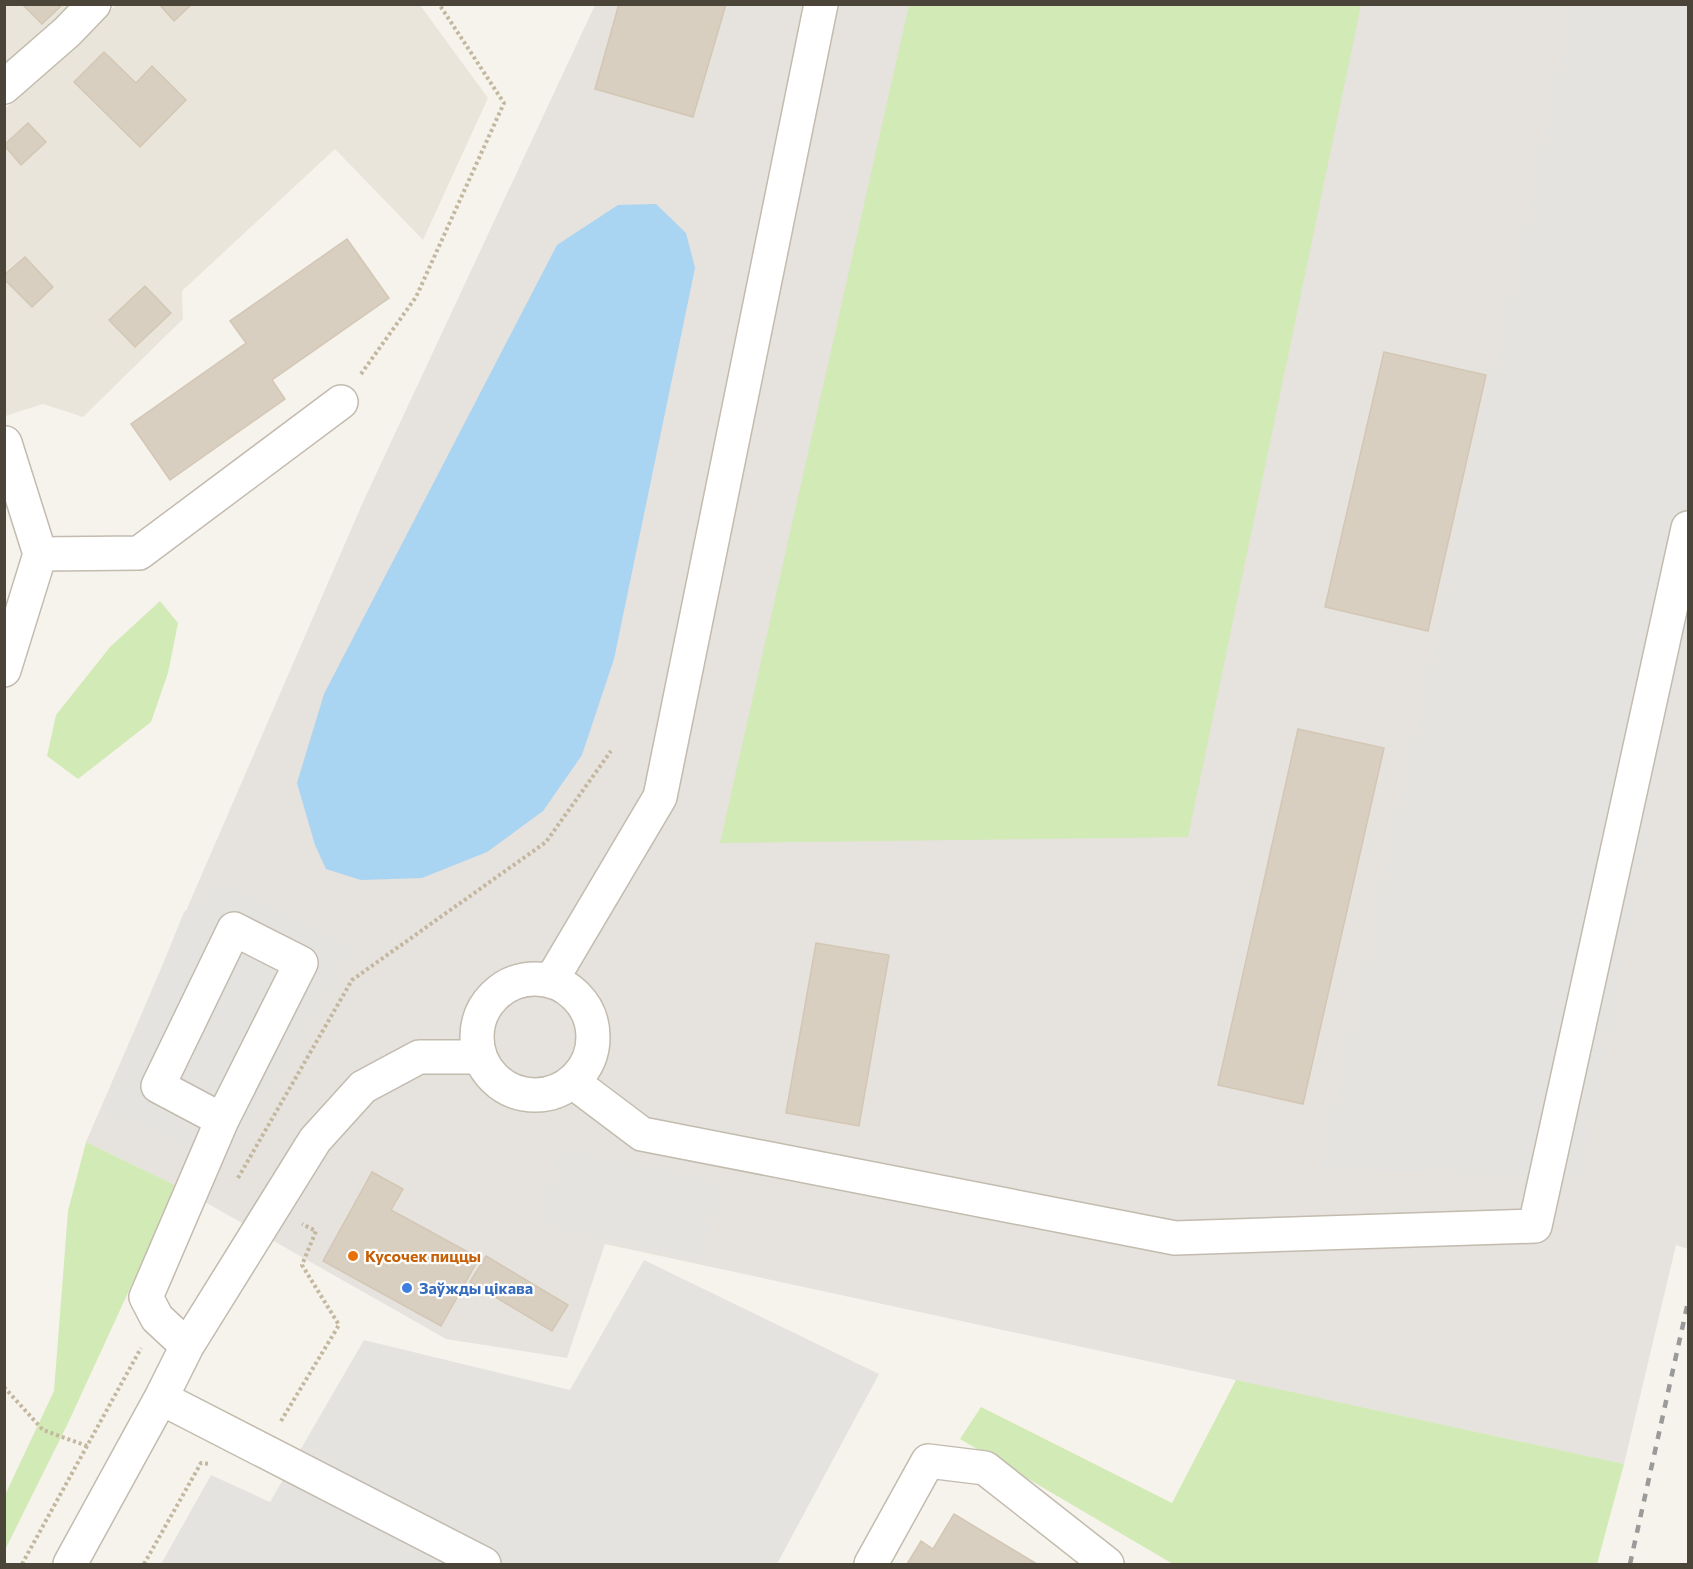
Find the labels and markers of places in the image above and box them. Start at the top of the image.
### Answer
place label: Кусочек пиццы [365,1246,481,1265]
marker: Кусочек пиццы [346,1249,360,1263]
place label: Заўжды цікава [419,1278,533,1297]
marker: Заўжды цікава [400,1281,414,1295]

